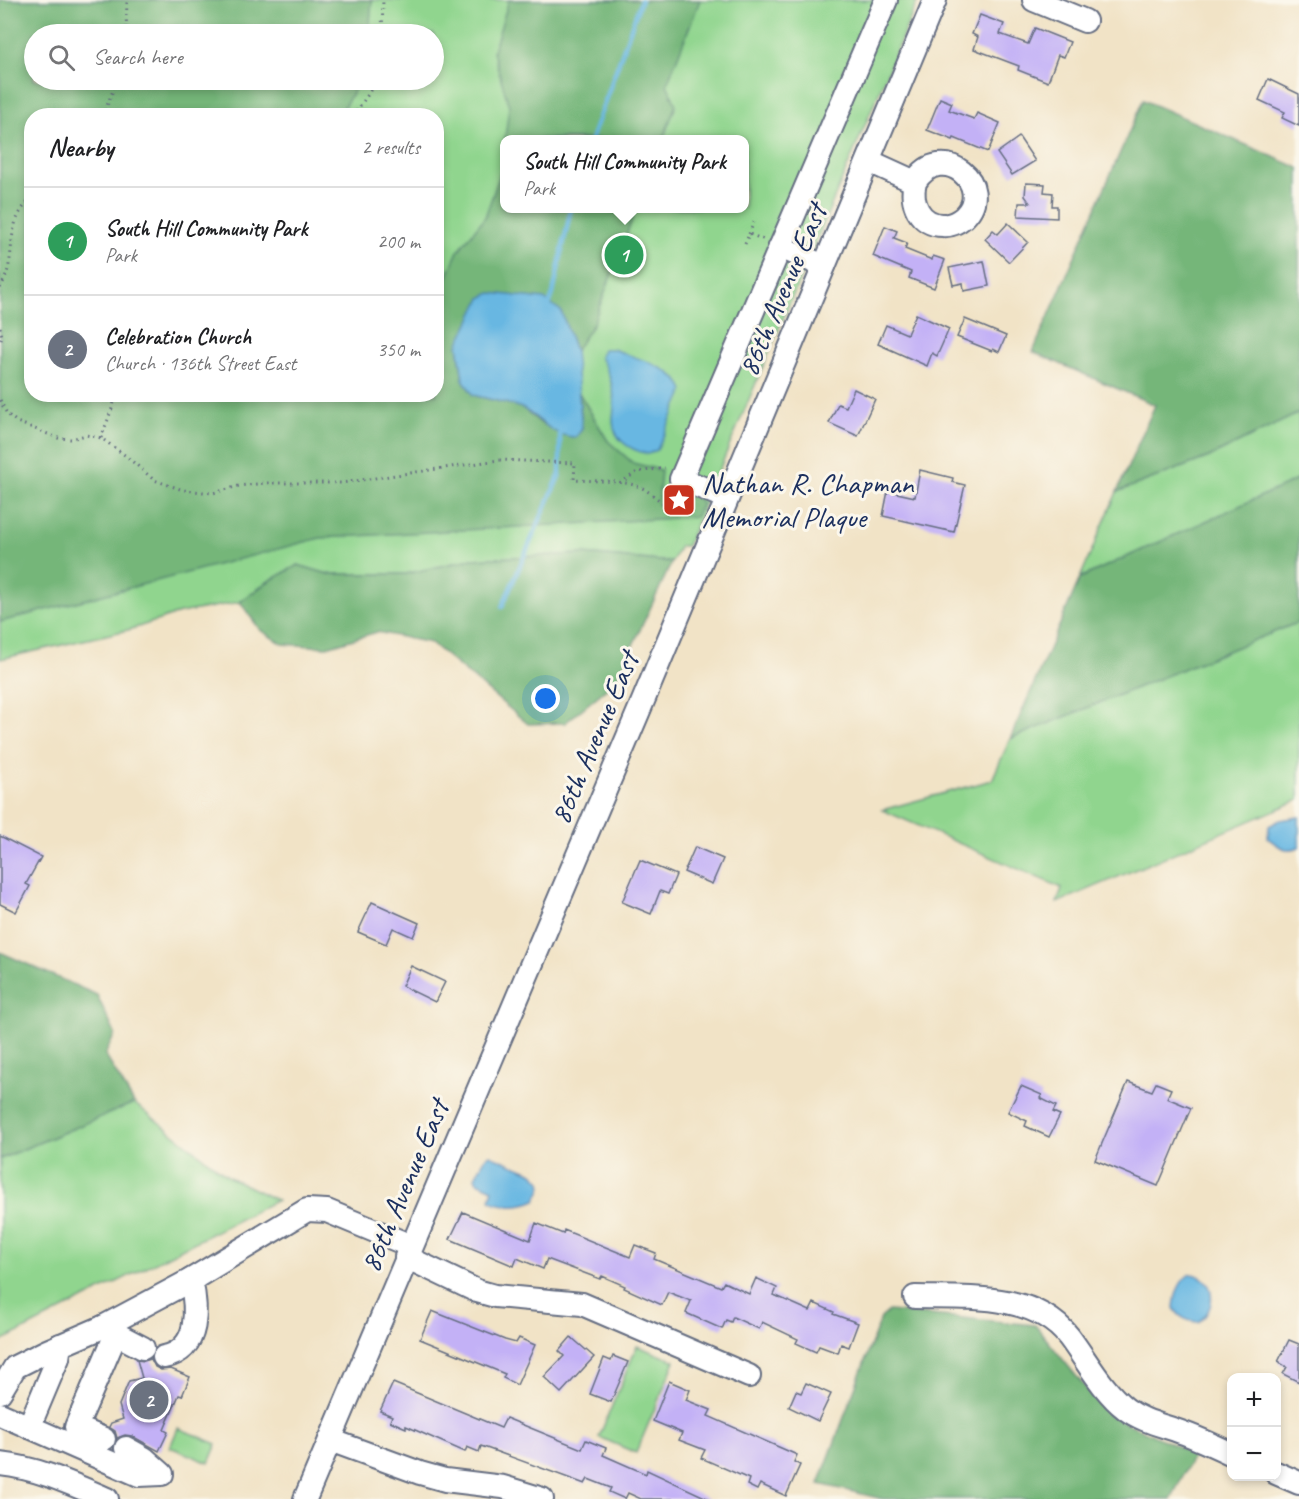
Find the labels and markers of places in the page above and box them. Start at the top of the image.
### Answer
pin: 1 [604,232,644,278]
place label: Nathan R. Chapman Memorial Plaque [702,464,915,536]
place icon: Nathan R. Chapman Memorial Plaque [661,482,697,518]
pin: 2 [130,1378,168,1422]

